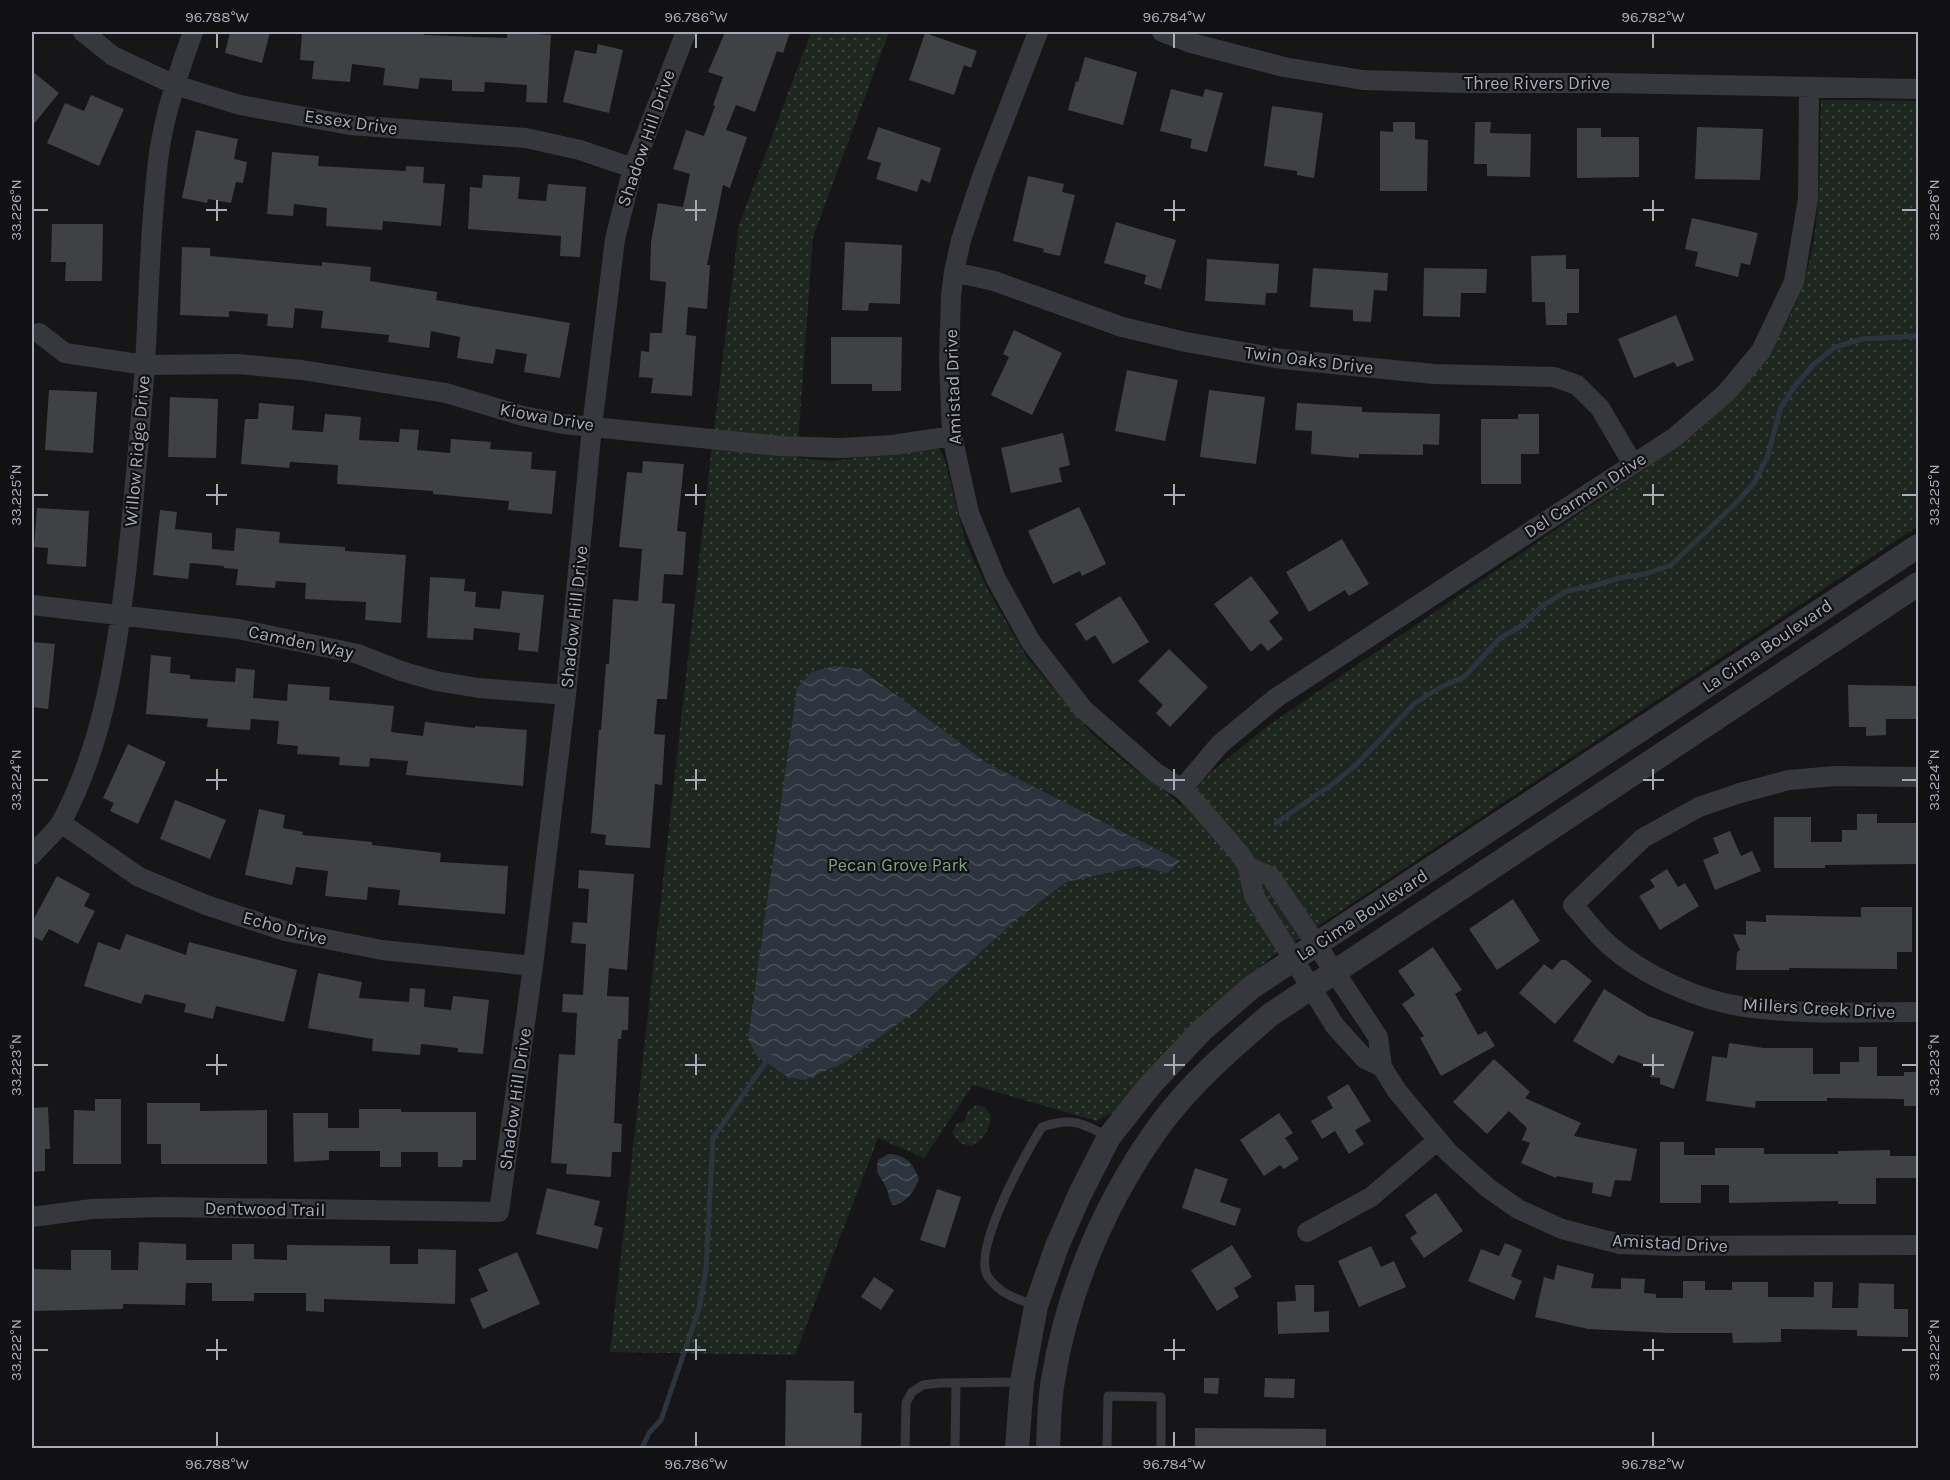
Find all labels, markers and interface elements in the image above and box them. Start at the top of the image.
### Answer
text: 96.788°W [185,8,250,26]
text: 96.786°W [664,8,728,26]
text: 96.784°W [1142,8,1206,26]
text: 96.782°W [1621,8,1685,26]
street label: Shadow Hill Drive [612,67,680,209]
street label: Three Rivers Drive [1464,72,1610,94]
street label: Essex Drive [303,105,399,139]
text: 33.226°N [7,179,25,241]
text: 33.226°N [1925,179,1943,241]
street label: Amistad Drive [940,329,966,445]
street label: Twin Oaks Drive [1243,341,1375,379]
street label: Willow Ridge Drive [119,375,155,527]
street label: Kiowa Drive [498,398,596,436]
street label: Del Carmen Drive [1520,447,1650,543]
text: 33.225°N [7,464,25,526]
text: 33.225°N [1925,464,1943,526]
street label: Shadow Hill Drive [556,545,592,689]
street label: La Cima Boulevard [1698,594,1836,698]
street label: Camden Way [247,620,356,664]
text: 33.224°N [7,749,25,811]
text: 33.224°N [1925,749,1943,811]
park label: Pecan Grove Park [828,854,968,876]
street label: La Cima Boulevard [1292,864,1432,966]
street label: Echo Drive [240,906,330,950]
street label: Millers Creek Drive [1742,993,1896,1023]
street label: Shadow Hill Drive [494,1027,536,1171]
text: 33.223°N [7,1034,25,1096]
text: 33.223°N [1925,1034,1943,1096]
street label: Dentwood Trail [204,1197,326,1221]
street label: Amistad Drive [1612,1229,1728,1257]
text: 33.222°N [7,1319,25,1381]
text: 33.222°N [1925,1319,1943,1381]
text: 96.788°W [185,1455,250,1473]
text: 96.786°W [664,1455,728,1473]
text: 96.784°W [1142,1455,1206,1473]
text: 96.782°W [1621,1455,1685,1473]

